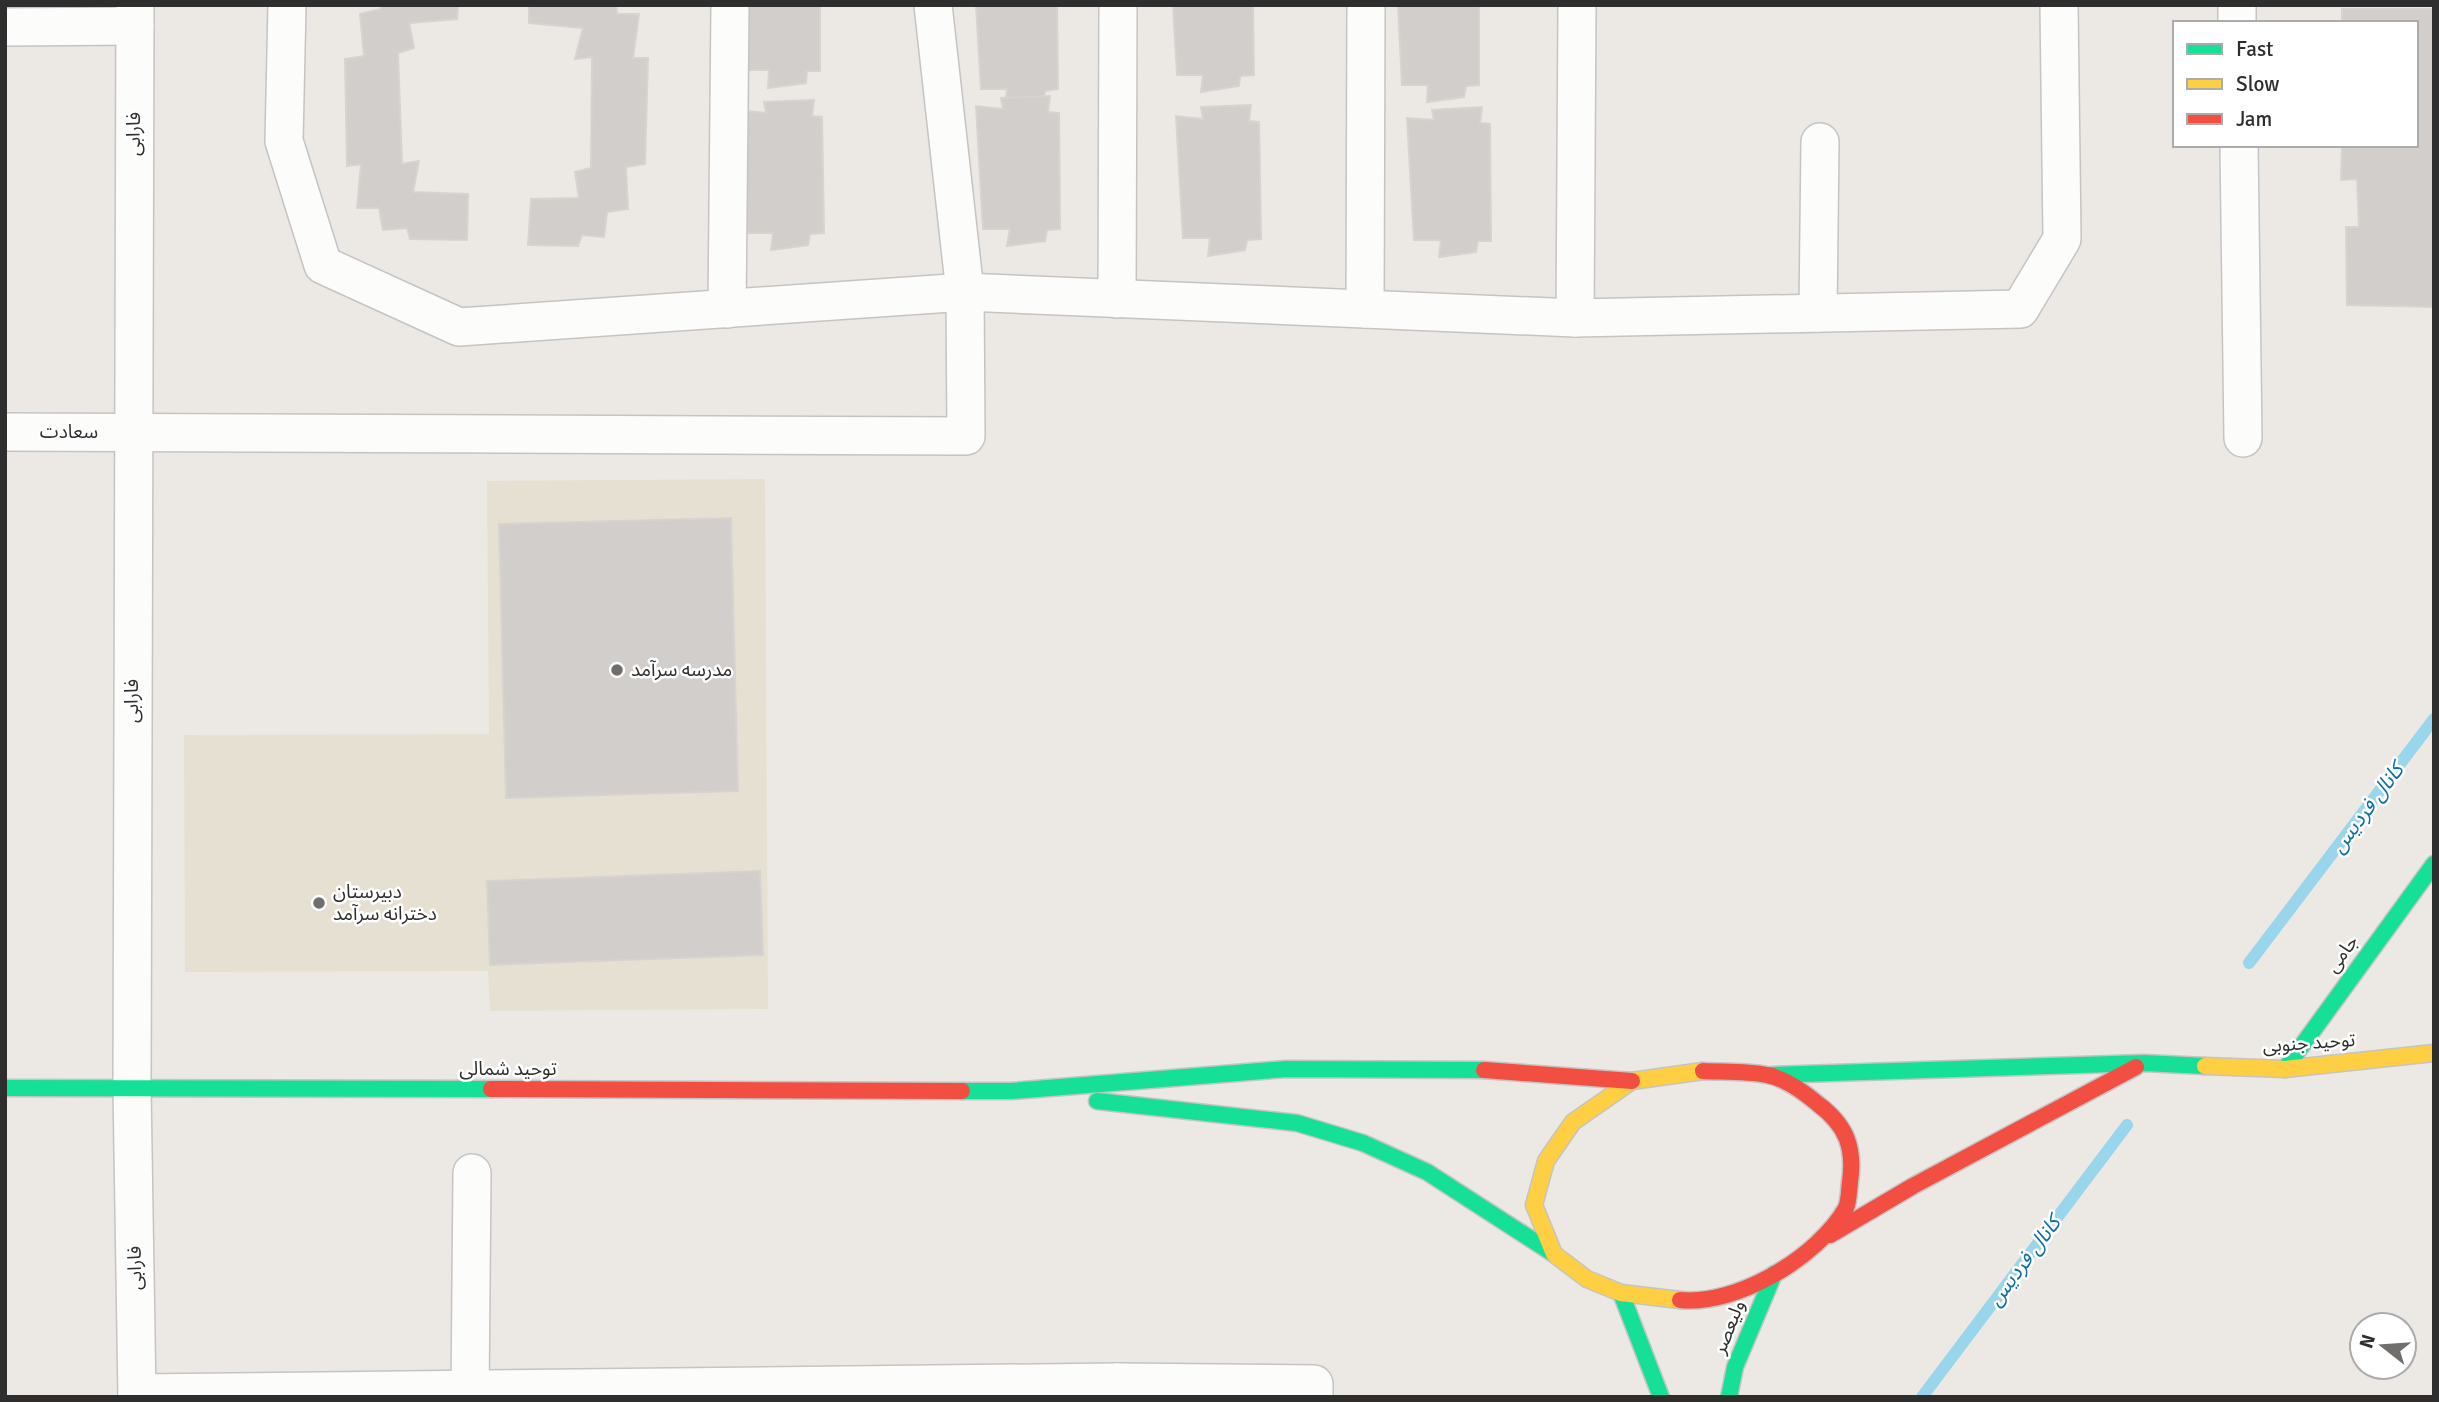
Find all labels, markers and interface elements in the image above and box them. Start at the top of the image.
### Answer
legend [2173,21,2418,147]
text: Fast [2236,36,2273,62]
text: Slow [2236,71,2280,97]
text: Jam [2236,106,2272,132]
street label: فارابی [122,112,146,156]
street label: سعادت [40,420,98,444]
place label: مدرسه سرآمد [631,658,732,682]
marker: مدرسه سرآمد [609,662,625,678]
street label: فارابی [120,679,144,723]
water label: کانال فردیس [2325,754,2412,858]
place label: دبیرستان دخترانه سرآمد [333,880,437,926]
marker: دبیرستان دخترانه سرآمد [311,895,327,911]
street label: جامی [2320,930,2364,978]
street label: توحید جنوبی [2262,1028,2356,1058]
street label: توحید شمالی [459,1057,557,1081]
water label: کانال فردیس [1982,1207,2069,1311]
street label: فارابی [123,1246,147,1290]
street label: ولیعصر [1707,1297,1751,1358]
north arrow [2348,1311,2418,1381]
text: N [2354,1331,2381,1351]

